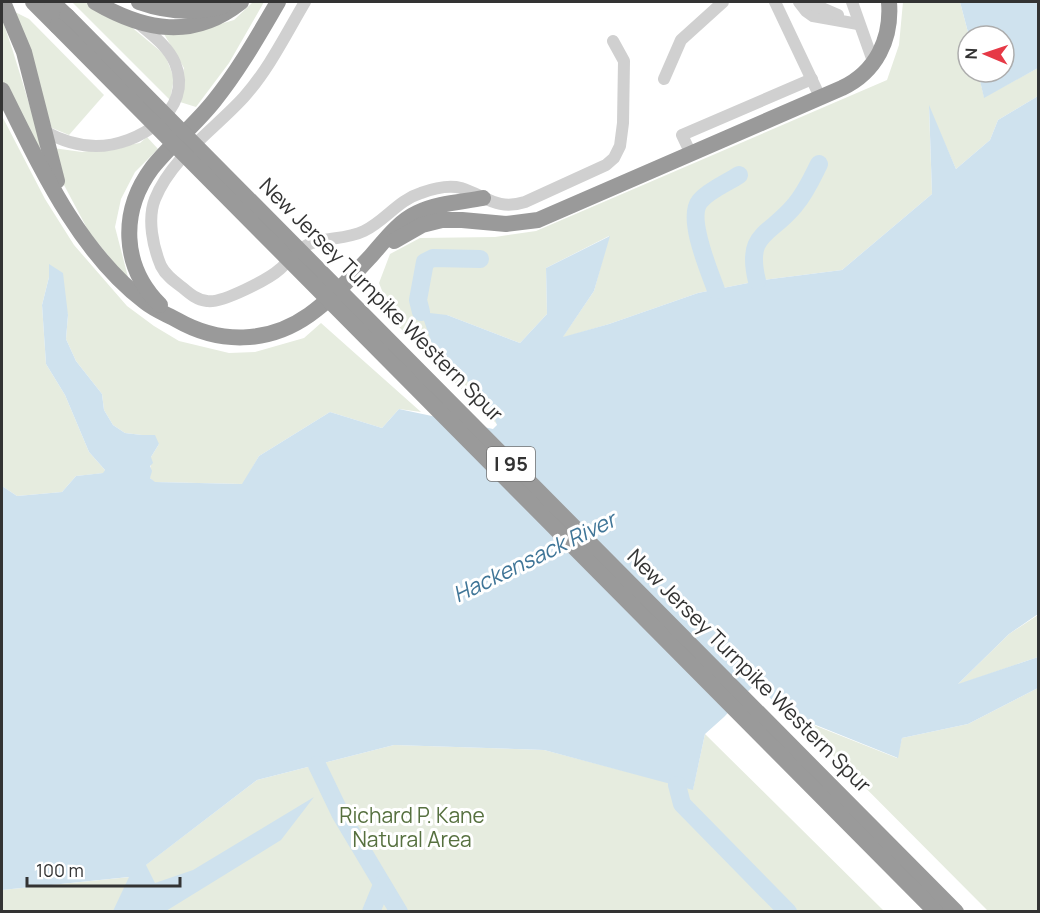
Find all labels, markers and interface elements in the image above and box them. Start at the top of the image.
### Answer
north arrow [956,24,1016,84]
text: N [960,47,982,60]
street label: New Jersey Turnpike Western Spur [254,171,510,427]
road number: I 95 [487,447,535,481]
water label: Hackensack River [448,503,623,609]
street label: New Jersey Turnpike Western Spur [622,542,878,798]
park label: Richard P. Kane Natural Area [339,801,485,853]
scale bar [27,850,180,888]
text: 100 m [36,858,84,882]

